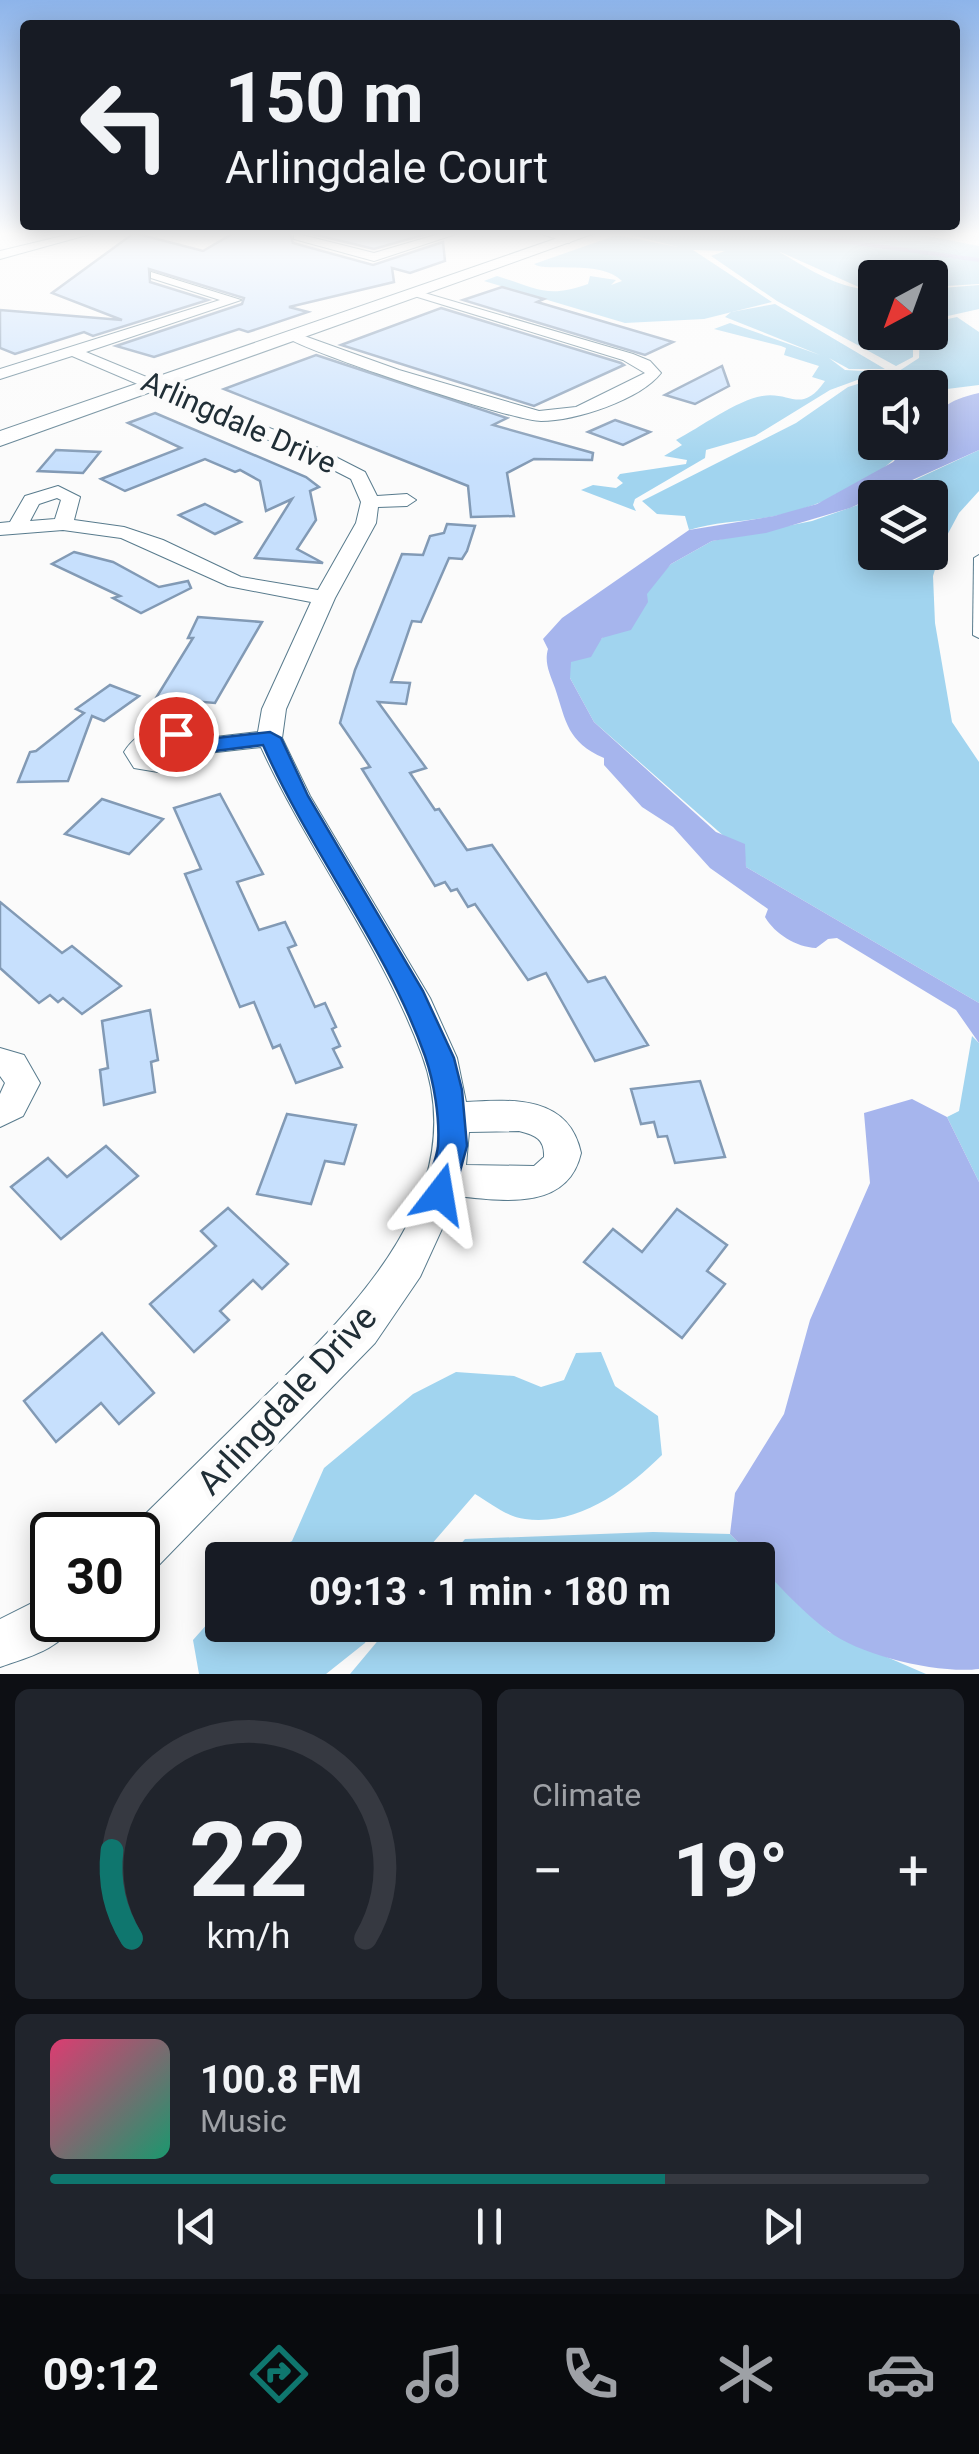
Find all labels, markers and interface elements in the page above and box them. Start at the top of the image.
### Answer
text: 150 m [225,57,424,139]
icon: left [60,60,190,190]
text: Arlingdale Court [225,141,548,194]
north arrow [858,260,948,350]
map controls [858,260,948,570]
street label: Arlingdale Drive [136,364,342,480]
button: sound [858,370,948,460]
button: layers [858,480,948,570]
pin [134,692,219,777]
icon: arrive [149,707,204,762]
position arrow [388,1142,492,1246]
street label: Arlingdale Drive [189,1297,385,1503]
speed limit sign: 30 [30,1512,160,1642]
text: 09:13 · 1 min · 180 m [309,1570,671,1614]
text: Climate [532,1776,641,1814]
text: 22 [189,1800,308,1921]
text: 19° [673,1826,788,1914]
text: − [532,1839,563,1903]
text: + [898,1839,929,1903]
text: km/h [207,1915,290,1957]
text: 100.8 FM [200,2058,362,2102]
text: Music [200,2102,287,2140]
icon: previous [169,2199,224,2254]
icon: pause [462,2199,517,2254]
icon: next [755,2199,810,2254]
icon: directions [244,2339,314,2409]
icon: music [400,2339,470,2409]
icon: phone [555,2339,625,2409]
icon: climate [711,2339,781,2409]
icon: car [866,2339,936,2409]
text: 09:12 [43,2348,159,2401]

